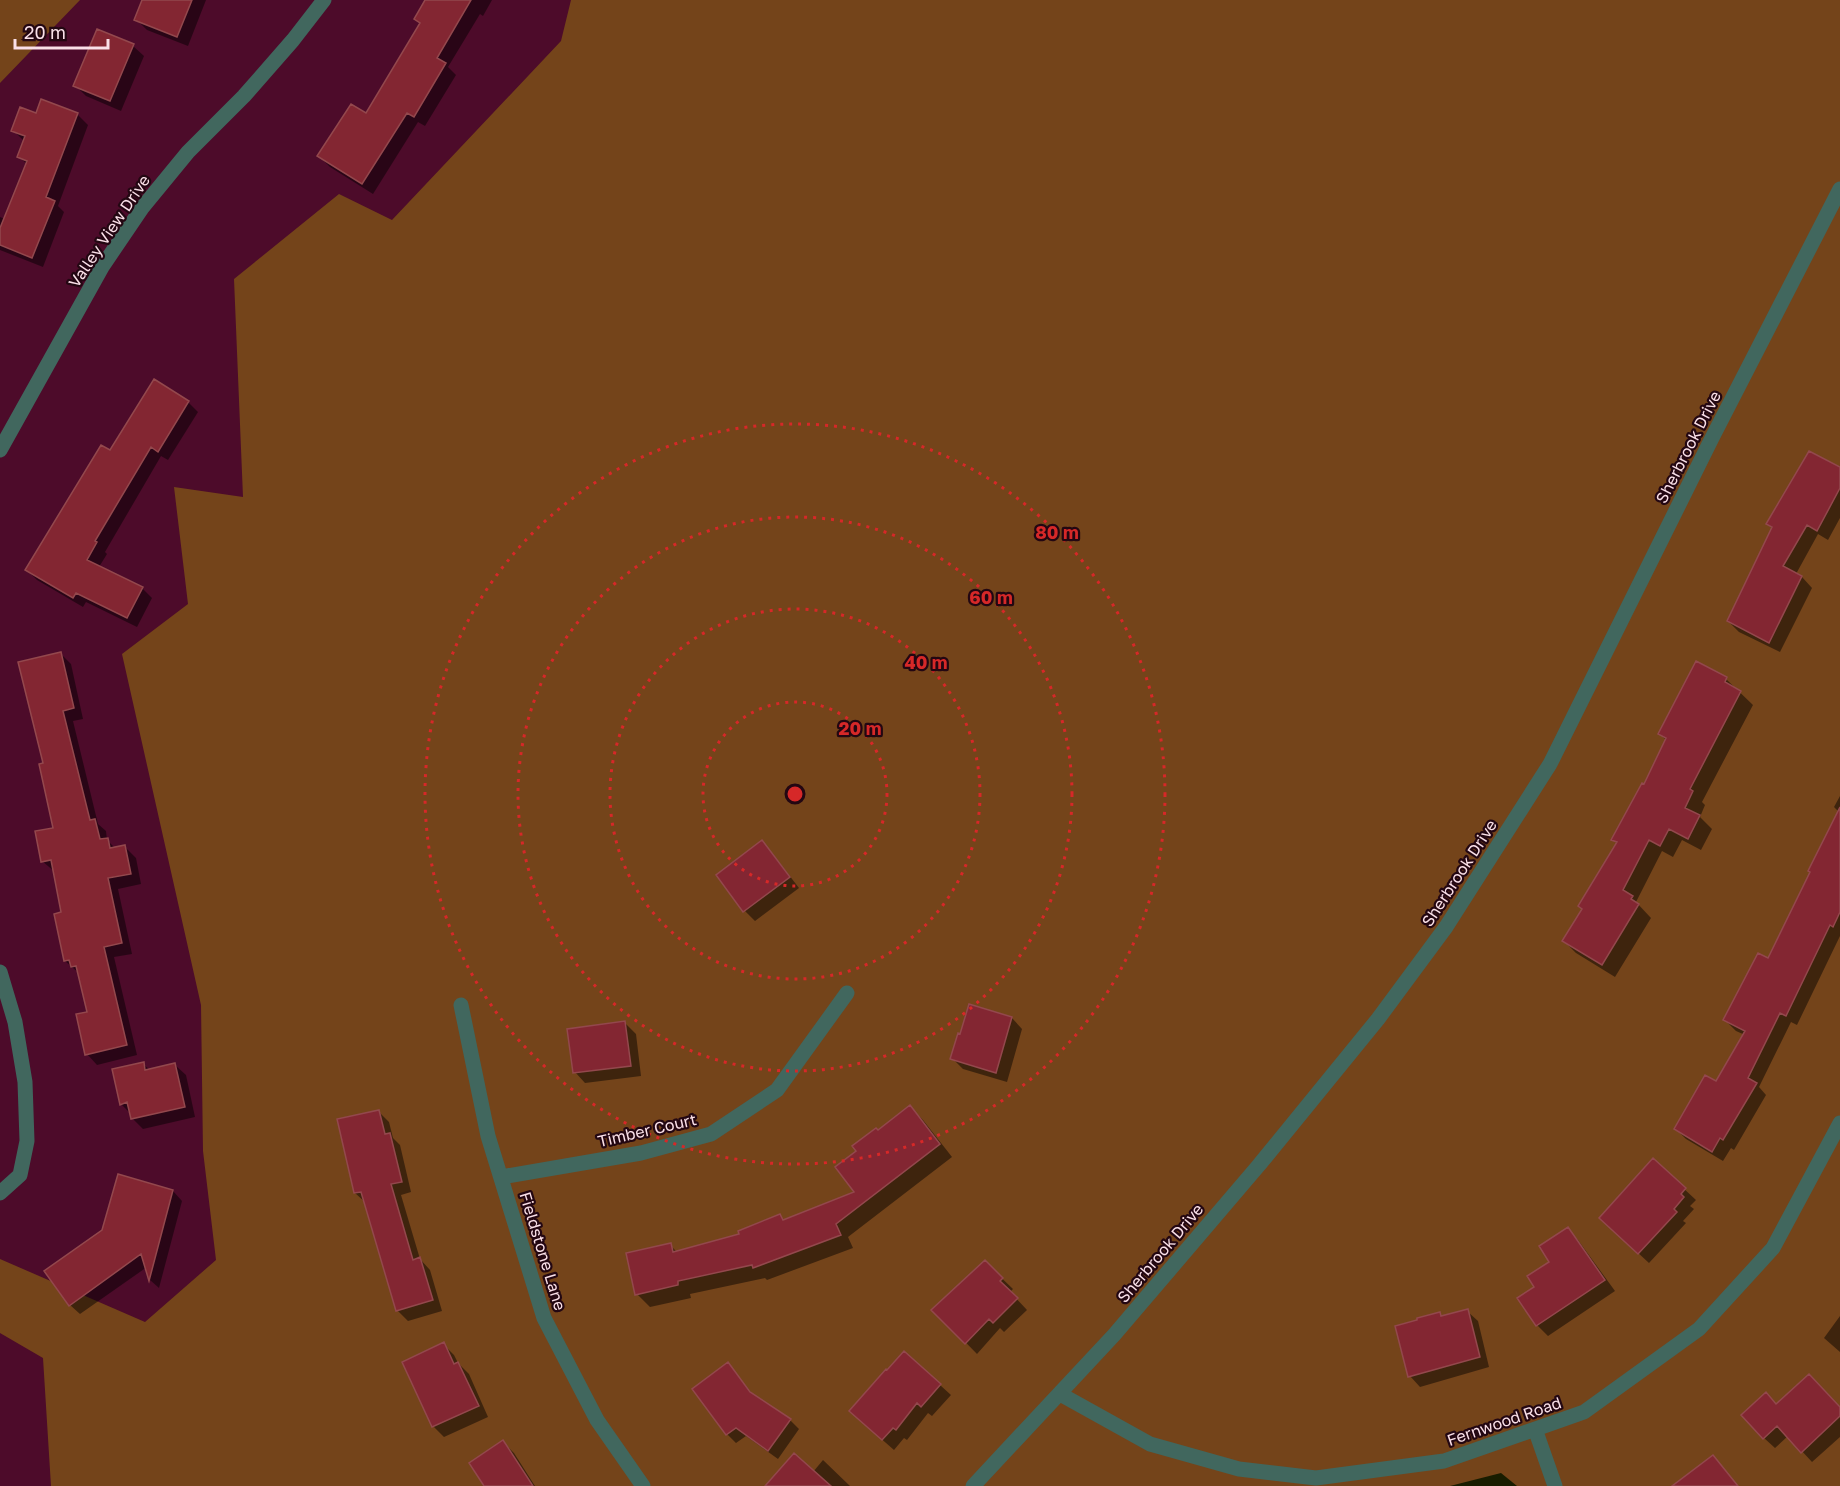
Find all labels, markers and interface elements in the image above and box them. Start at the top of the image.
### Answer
scale bar [15,12,108,50]
text: 20 m [24,21,66,43]
street label: Valley View Drive [64,171,154,291]
street label: Sherbrook Drive [1651,387,1725,507]
text: 80 m [1035,521,1079,543]
text: 60 m [969,586,1013,608]
text: 40 m [904,651,948,673]
text: 20 m [839,717,881,739]
centre of rings [785,784,805,804]
street label: Sherbrook Drive [1417,816,1501,930]
street label: Timber Court [596,1109,698,1151]
street label: Fieldstone Lane [515,1189,571,1313]
street label: Sherbrook Drive [1113,1199,1207,1307]
street label: Fernwood Road [1444,1392,1564,1450]

